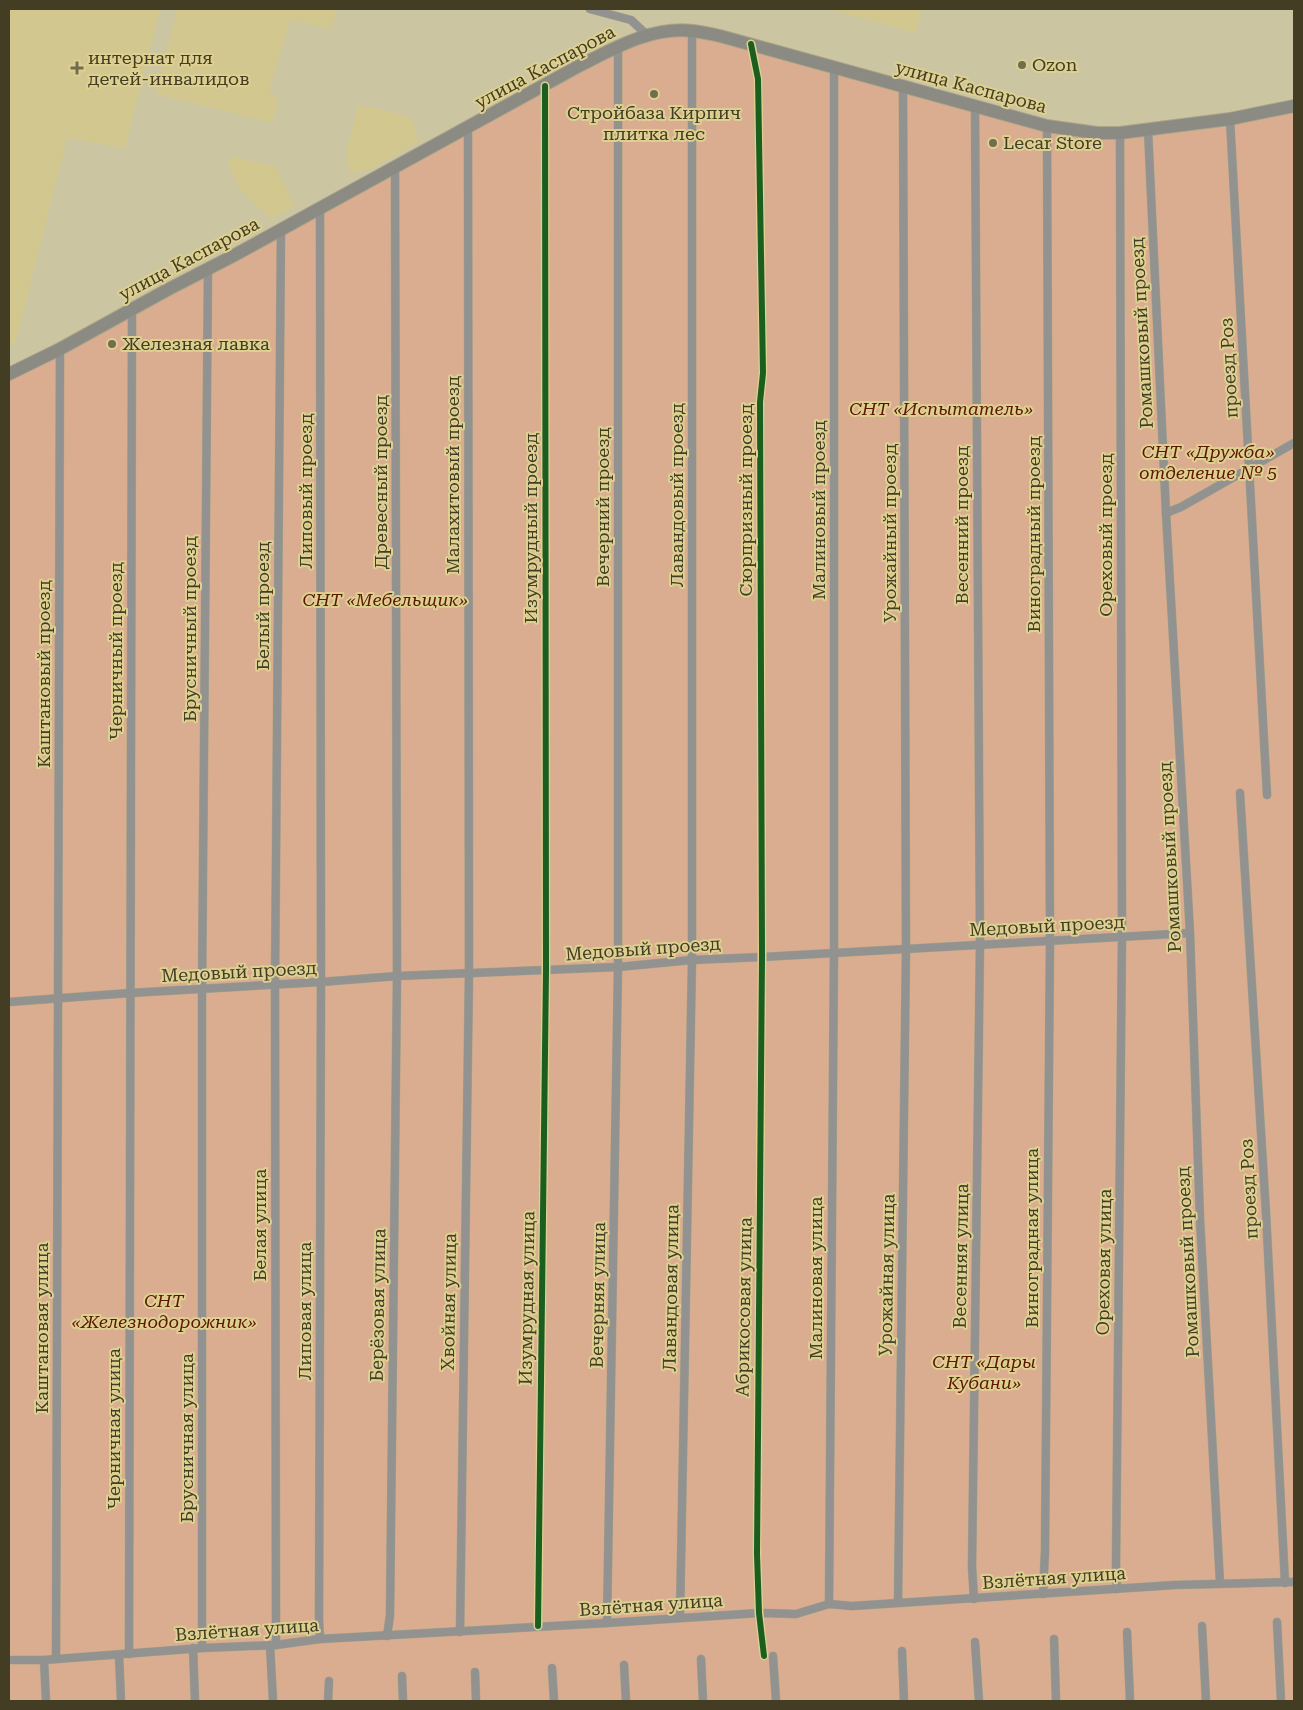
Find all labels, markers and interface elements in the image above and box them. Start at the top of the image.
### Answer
street label: улица Каспарова [471,21,619,112]
place label: интернат для детей-инвалидов [88,47,250,89]
place label: Ozon [1032,54,1078,75]
street label: улица Каспарова [893,56,1049,117]
marker: Ozon [1016,59,1028,71]
marker: интернат для детей-инвалидов [70,61,84,75]
marker: Стройбаза Кирпич плитка лес [648,88,660,100]
place label: Стройбаза Кирпич плитка лес [567,102,741,144]
place label: Lecar Store [1003,132,1102,153]
marker: Lecar Store [987,137,999,149]
street label: улица Каспарова [115,213,263,304]
street label: Ромашковый проезд [1126,237,1157,429]
street label: проезд Роз [1215,317,1242,419]
place label: Железная лавка [122,333,270,354]
marker: Железная лавка [106,338,118,350]
street label: Малахитовый проезд [442,376,463,574]
street label: Древесный проезд [370,395,391,569]
park label: СНТ «Испытатель» [849,398,1033,419]
street label: Лавандовый проезд [666,403,687,587]
street label: Сюрпризный проезд [735,403,756,597]
street label: Липовый проезд [295,413,316,569]
street label: Малиновый проезд [808,420,829,600]
street label: Вечерний проезд [592,427,613,587]
street label: Изумрудный проезд [520,433,541,623]
street label: Виноградный проезд [1023,436,1044,632]
park label: СНТ «Дружба» отделение № 5 [1139,441,1277,483]
street label: Урожайный проезд [879,443,900,623]
street label: Весенний проезд [951,446,972,605]
street label: Ореховый проезд [1095,453,1116,617]
street label: Брусничный проезд [179,536,200,722]
street label: Белый проезд [252,541,273,671]
street label: Черничный проезд [105,562,126,740]
street label: Каштановый проезд [33,580,54,768]
park label: СНТ «Мебельщик» [302,589,468,610]
street label: Ромашковый проезд [1154,761,1185,953]
street label: Медовый проезд [969,911,1125,940]
street label: Медовый проезд [564,933,721,964]
street label: Медовый проезд [161,957,317,986]
street label: проезд Роз [1235,1138,1262,1240]
street label: Виноградная улица [1021,1148,1042,1328]
street label: Ромашковый проезд [1172,1166,1203,1358]
street label: Белая улица [249,1169,270,1281]
street label: Весенняя улица [949,1183,972,1329]
street label: Ореховая улица [1092,1188,1115,1336]
street label: Урожайная улица [875,1193,898,1356]
street label: Малиновая улица [805,1196,826,1360]
street label: Лавандовая улица [659,1204,682,1372]
street label: Изумрудная улица [514,1210,539,1385]
street label: Абрикосовая улица [731,1217,756,1397]
street label: Вечерняя улица [586,1221,609,1368]
street label: Берёзовая улица [366,1228,389,1382]
street label: Хвойная улица [437,1233,460,1371]
street label: Липовая улица [294,1241,315,1380]
street label: Каштановая улица [31,1242,52,1414]
park label: СНТ «Железнодорожник» [71,1290,257,1332]
street label: Черничная улица [103,1348,124,1510]
park label: СНТ «Дары Кубани» [932,1351,1036,1393]
street label: Брусничная улица [176,1353,197,1523]
street label: Взлётная улица [981,1562,1127,1593]
street label: Взлётная улица [578,1589,724,1620]
street label: Взлётная улица [174,1614,320,1645]

